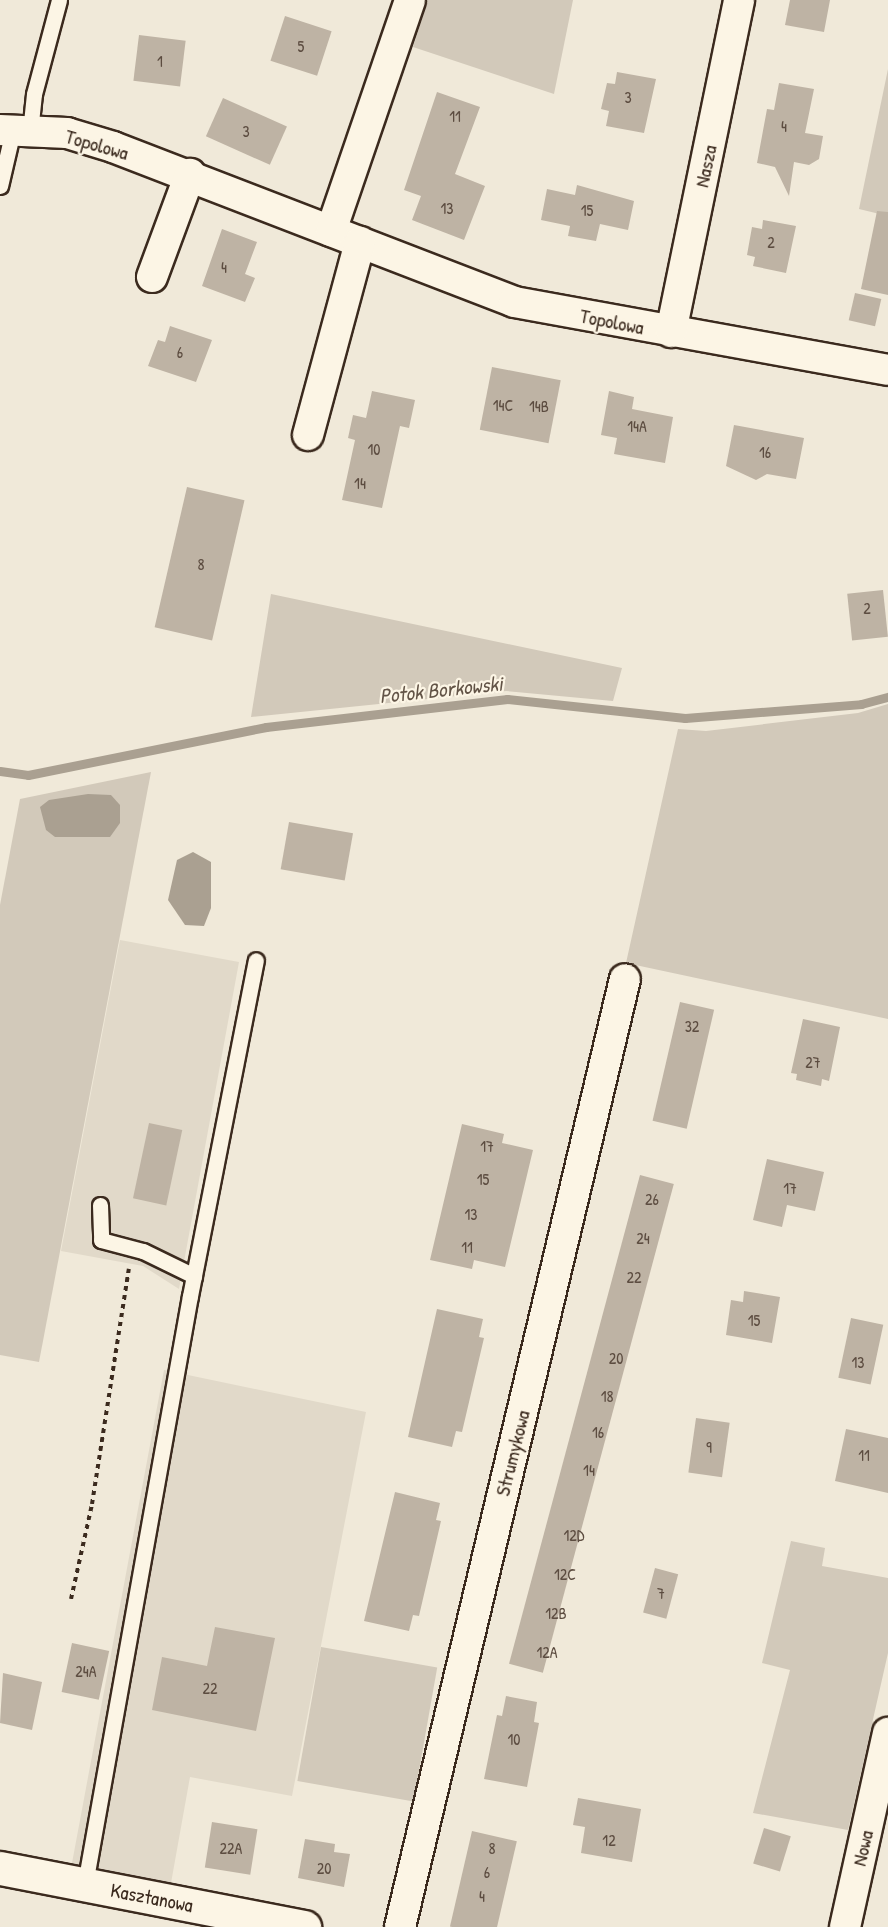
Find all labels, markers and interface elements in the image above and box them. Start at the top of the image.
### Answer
house number: 5 [298,36,304,56]
house number: 1 [157,51,163,71]
house number: 3 [624,87,632,107]
house number: 11 [449,106,461,126]
house number: 4 [781,116,787,136]
house number: 3 [242,121,250,141]
street label: Topolowa [63,124,131,164]
street label: Nasza [689,143,721,189]
house number: 13 [441,198,453,218]
house number: 15 [581,200,593,220]
house number: 2 [767,232,775,252]
house number: 4 [221,257,227,277]
street label: Topolowa [578,303,646,339]
house number: 6 [177,342,183,362]
house number: 14C [493,395,513,415]
house number: 14B [529,396,549,416]
house number: 14A [627,416,647,436]
house number: 10 [368,439,380,459]
house number: 16 [759,442,771,462]
house number: 14 [354,473,366,493]
house number: 8 [198,554,204,574]
house number: 2 [863,598,871,618]
water label: Potok Borkowski [378,671,504,709]
house number: 32 [685,1016,699,1036]
house number: 27 [805,1052,821,1072]
house number: 17 [480,1136,494,1156]
house number: 15 [477,1169,489,1189]
house number: 17 [783,1178,797,1198]
house number: 26 [645,1189,659,1209]
house number: 13 [465,1204,477,1224]
house number: 24 [636,1228,650,1248]
house number: 11 [461,1237,473,1257]
house number: 22 [627,1267,641,1287]
house number: 15 [748,1310,760,1330]
house number: 20 [609,1348,623,1368]
house number: 13 [852,1352,864,1372]
house number: 18 [601,1386,613,1406]
street label: Strumykowa [490,1408,534,1498]
house number: 16 [592,1422,604,1442]
house number: 9 [706,1437,712,1457]
house number: 11 [858,1445,870,1465]
house number: 14 [583,1460,595,1480]
house number: 12D [564,1525,584,1545]
house number: 12C [554,1564,576,1584]
house number: 7 [657,1583,665,1603]
house number: 12B [545,1603,567,1623]
house number: 12A [536,1642,558,1662]
house number: 24A [75,1661,97,1681]
house number: 22 [203,1678,217,1698]
house number: 10 [508,1729,520,1749]
street label: Nowa [846,1828,878,1868]
house number: 12 [602,1830,616,1850]
house number: 22A [220,1838,242,1858]
house number: 8 [489,1838,495,1858]
house number: 20 [317,1858,331,1878]
house number: 6 [484,1862,490,1882]
street label: Kasztanowa [109,1877,195,1917]
house number: 4 [479,1886,485,1906]

